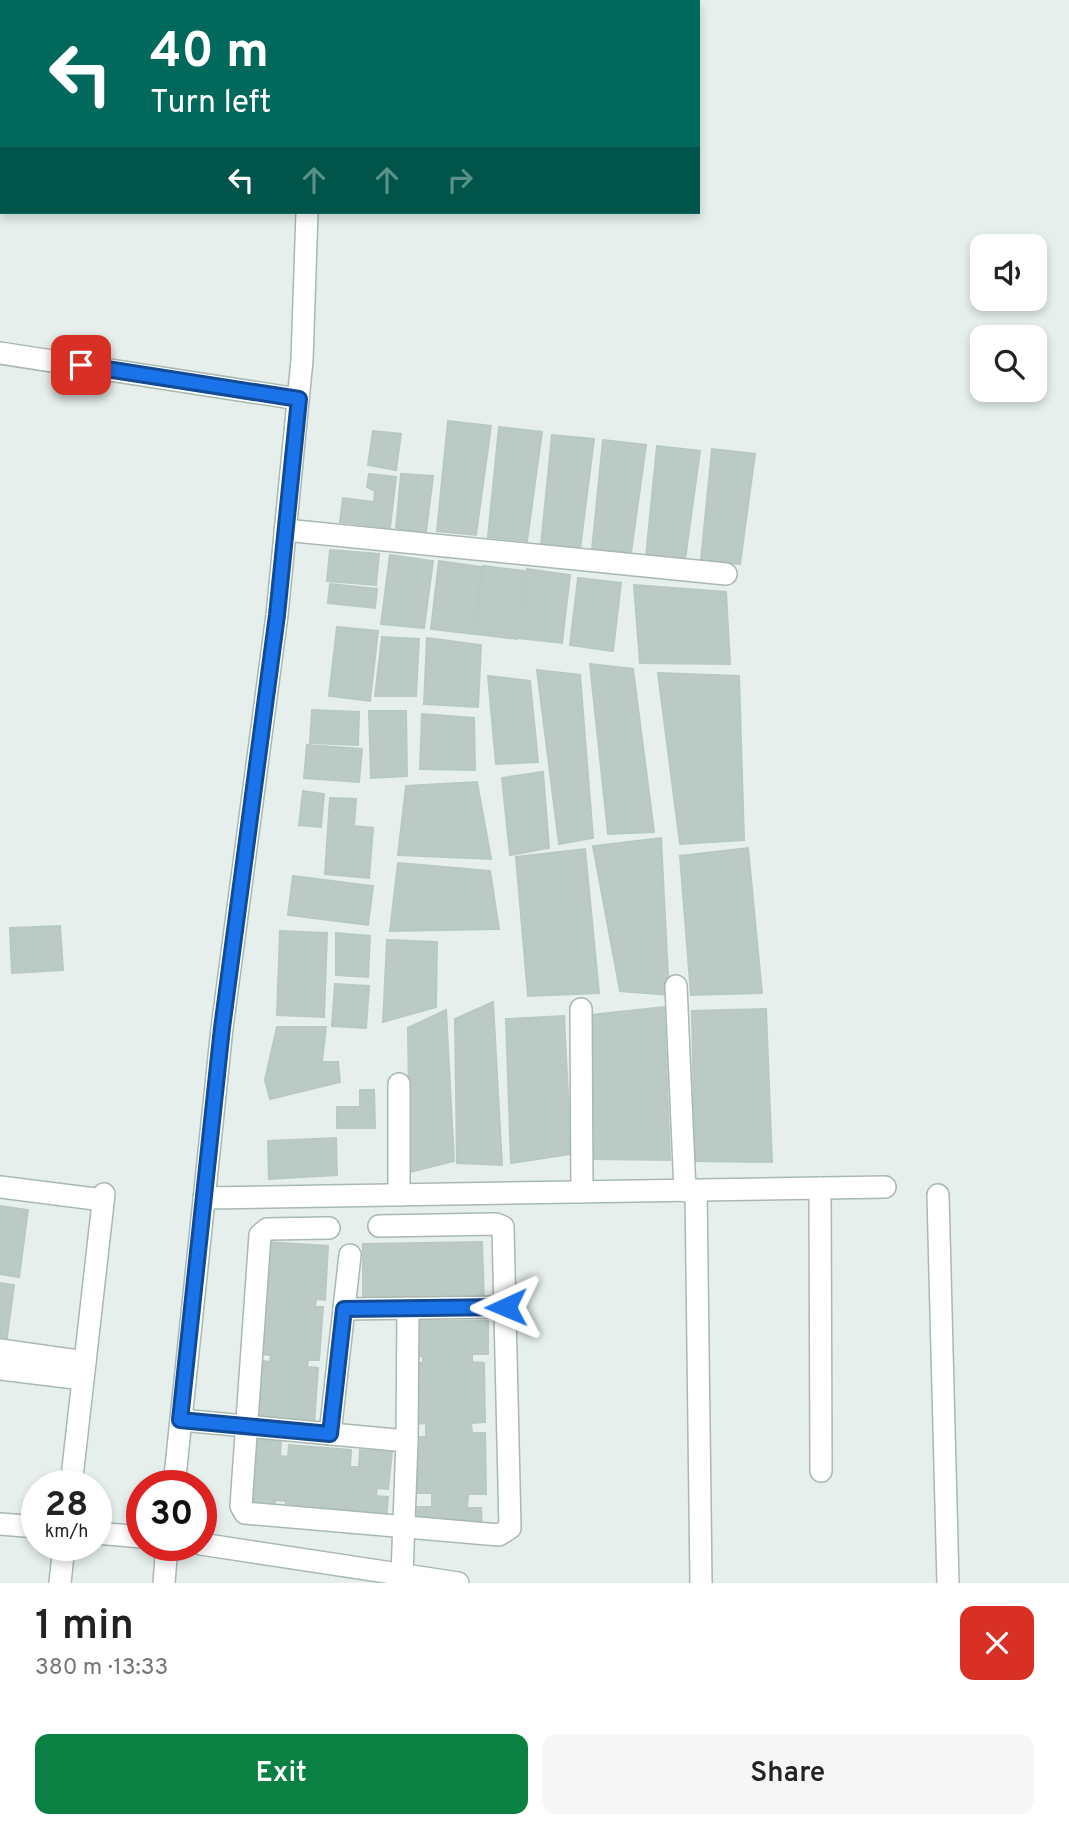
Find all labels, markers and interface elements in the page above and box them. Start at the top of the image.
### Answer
text: 40 m [150,23,269,85]
icon: left [35,28,126,119]
text: Turn left [150,84,271,124]
icon: left [222,161,260,199]
icon: ahead [295,161,333,199]
icon: ahead [368,161,406,199]
icon: right [441,161,479,199]
map controls [970,234,1047,402]
button: sound [970,234,1047,311]
button: search [970,325,1047,402]
pin [51,335,111,395]
icon: arrive [62,346,100,384]
position arrow [469,1270,543,1344]
speed limit sign: 30 [126,1470,217,1561]
text: 28 [45,1484,88,1528]
text: km/h [45,1521,88,1544]
text: 1 min [35,1601,134,1654]
button: close [960,1606,1034,1680]
text: 380 m · 13:33 [35,1654,168,1683]
button: Exit [35,1734,528,1814]
button: Share [542,1734,1034,1814]

